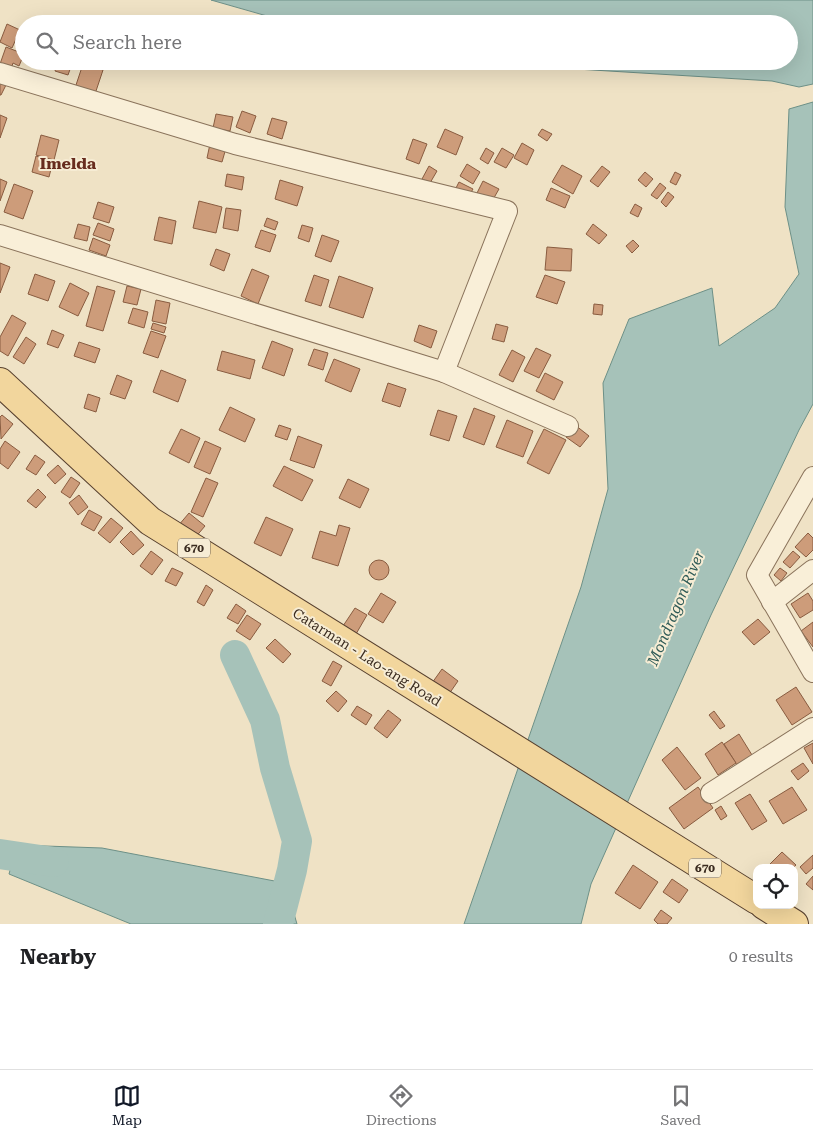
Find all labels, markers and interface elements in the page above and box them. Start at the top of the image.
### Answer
search box [15,15,798,70]
icon: search [33,29,61,57]
text: Search here [73,31,182,54]
district label: Imelda [40,154,97,173]
road number: 670 [178,538,210,558]
water label: Mondragon River [643,547,709,669]
street label: Catarman - Lao-ang Road [290,605,444,709]
road number: 670 [689,858,721,878]
map controls [753,864,798,909]
button: locate [753,864,798,909]
text: Nearby [20,945,96,969]
text: 0 results [729,947,793,966]
tab: Map [112,1082,142,1128]
tab: Directions [366,1082,436,1128]
tab: Saved [660,1082,701,1128]

